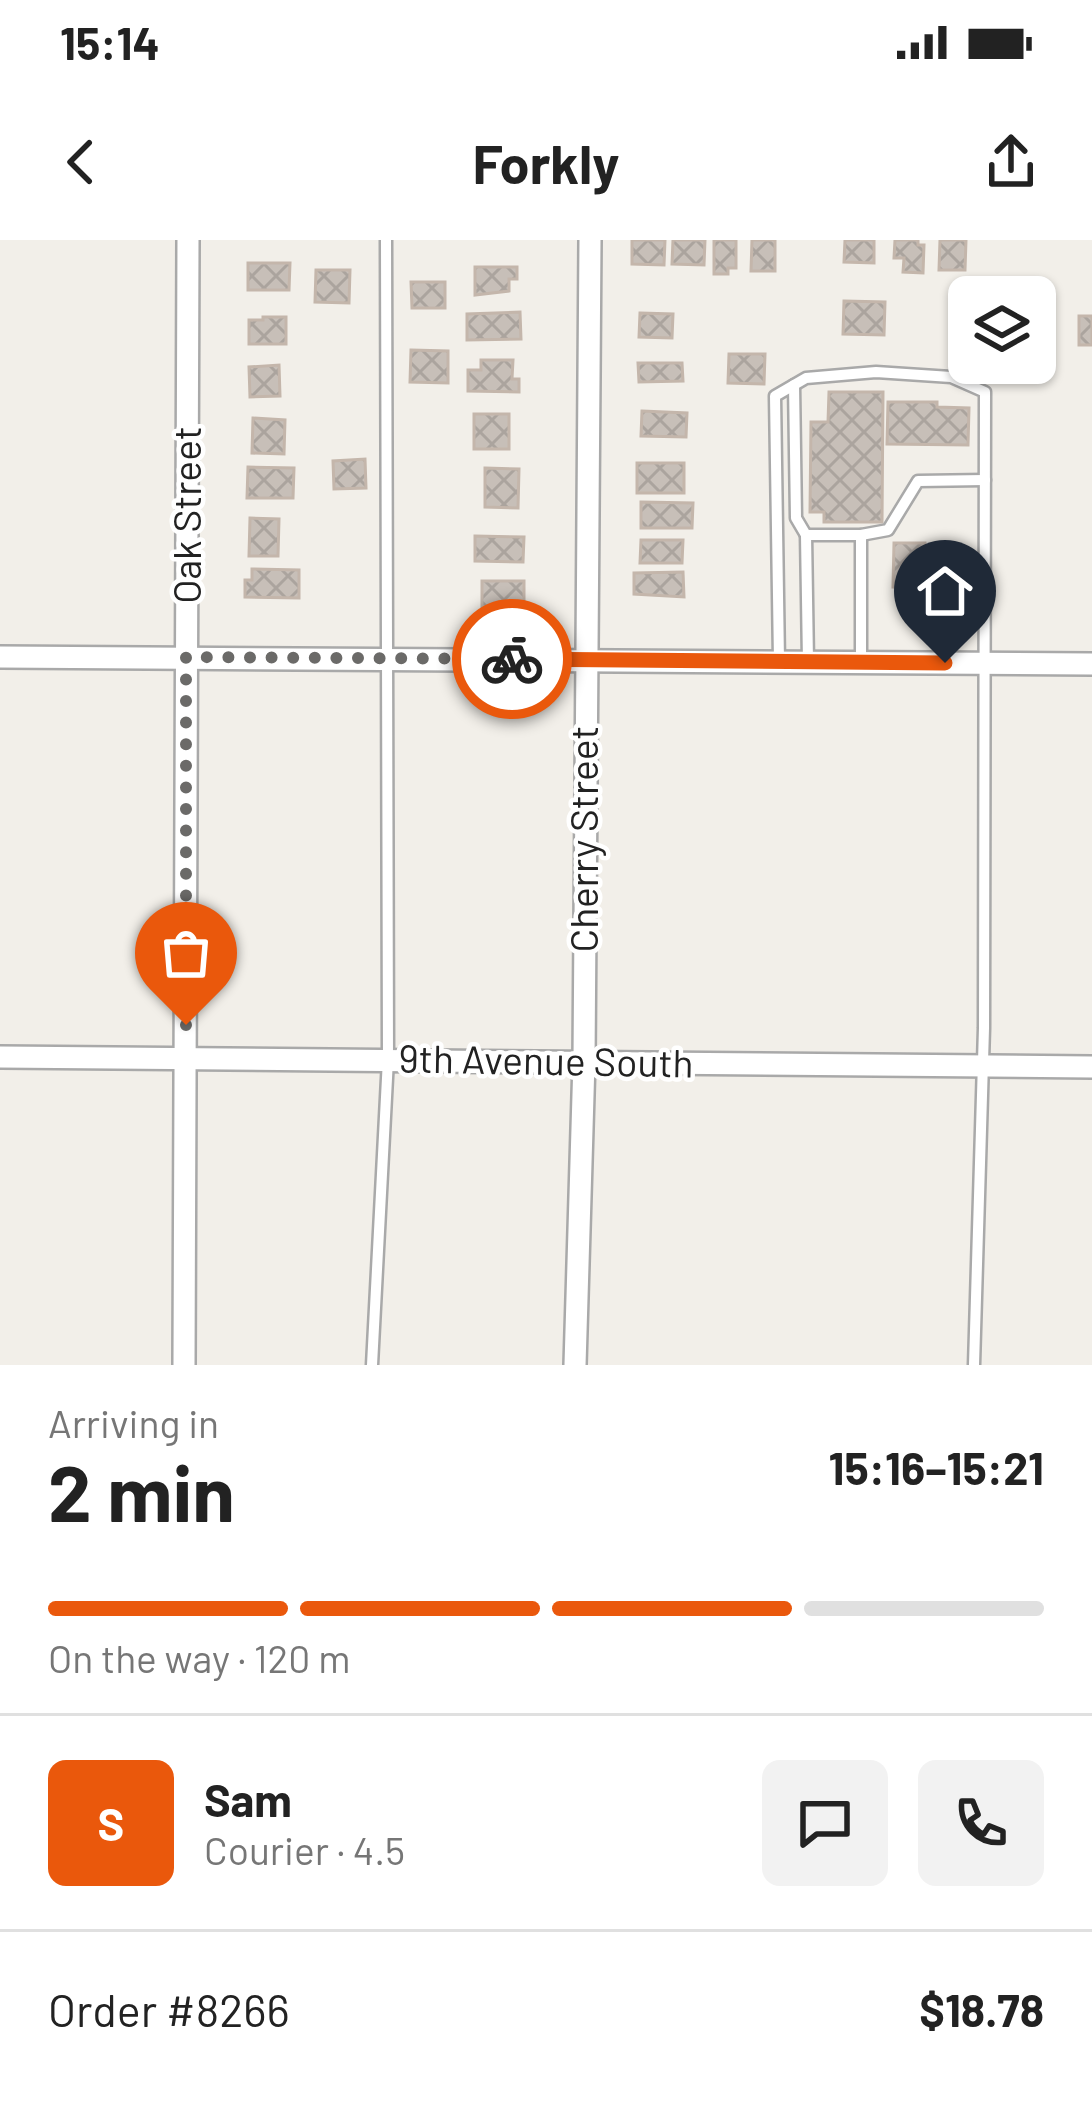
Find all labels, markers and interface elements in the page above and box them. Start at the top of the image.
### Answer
text: 15:14 [60,15,160,69]
icon: back [48,129,114,195]
icon: share [978,129,1044,195]
text: Forkly [472,130,620,195]
map controls [948,276,1056,384]
button: layers [948,276,1056,384]
street label: Oak Street [162,426,209,604]
pin [894,540,996,663]
icon: home [912,558,978,624]
courier [452,599,572,719]
icon: bike [479,626,545,692]
street label: Cherry Street [559,726,606,952]
pin [135,902,237,1025]
icon: bag [153,920,219,986]
street label: 9th Avenue South [398,1033,694,1086]
text: Arriving in [48,1399,219,1446]
text: 15:16–15:21 [828,1440,1044,1494]
text: 2 min [48,1444,235,1538]
text: On the way · 120 m [48,1634,350,1681]
button: chat [762,1760,888,1886]
button: phone [918,1760,1044,1886]
text: Sam [204,1772,292,1826]
text: S [98,1796,124,1850]
text: Courier · 4.5 [204,1826,405,1873]
text: Order #8266 [48,1982,290,2036]
text: $18.78 [919,1982,1044,2036]

